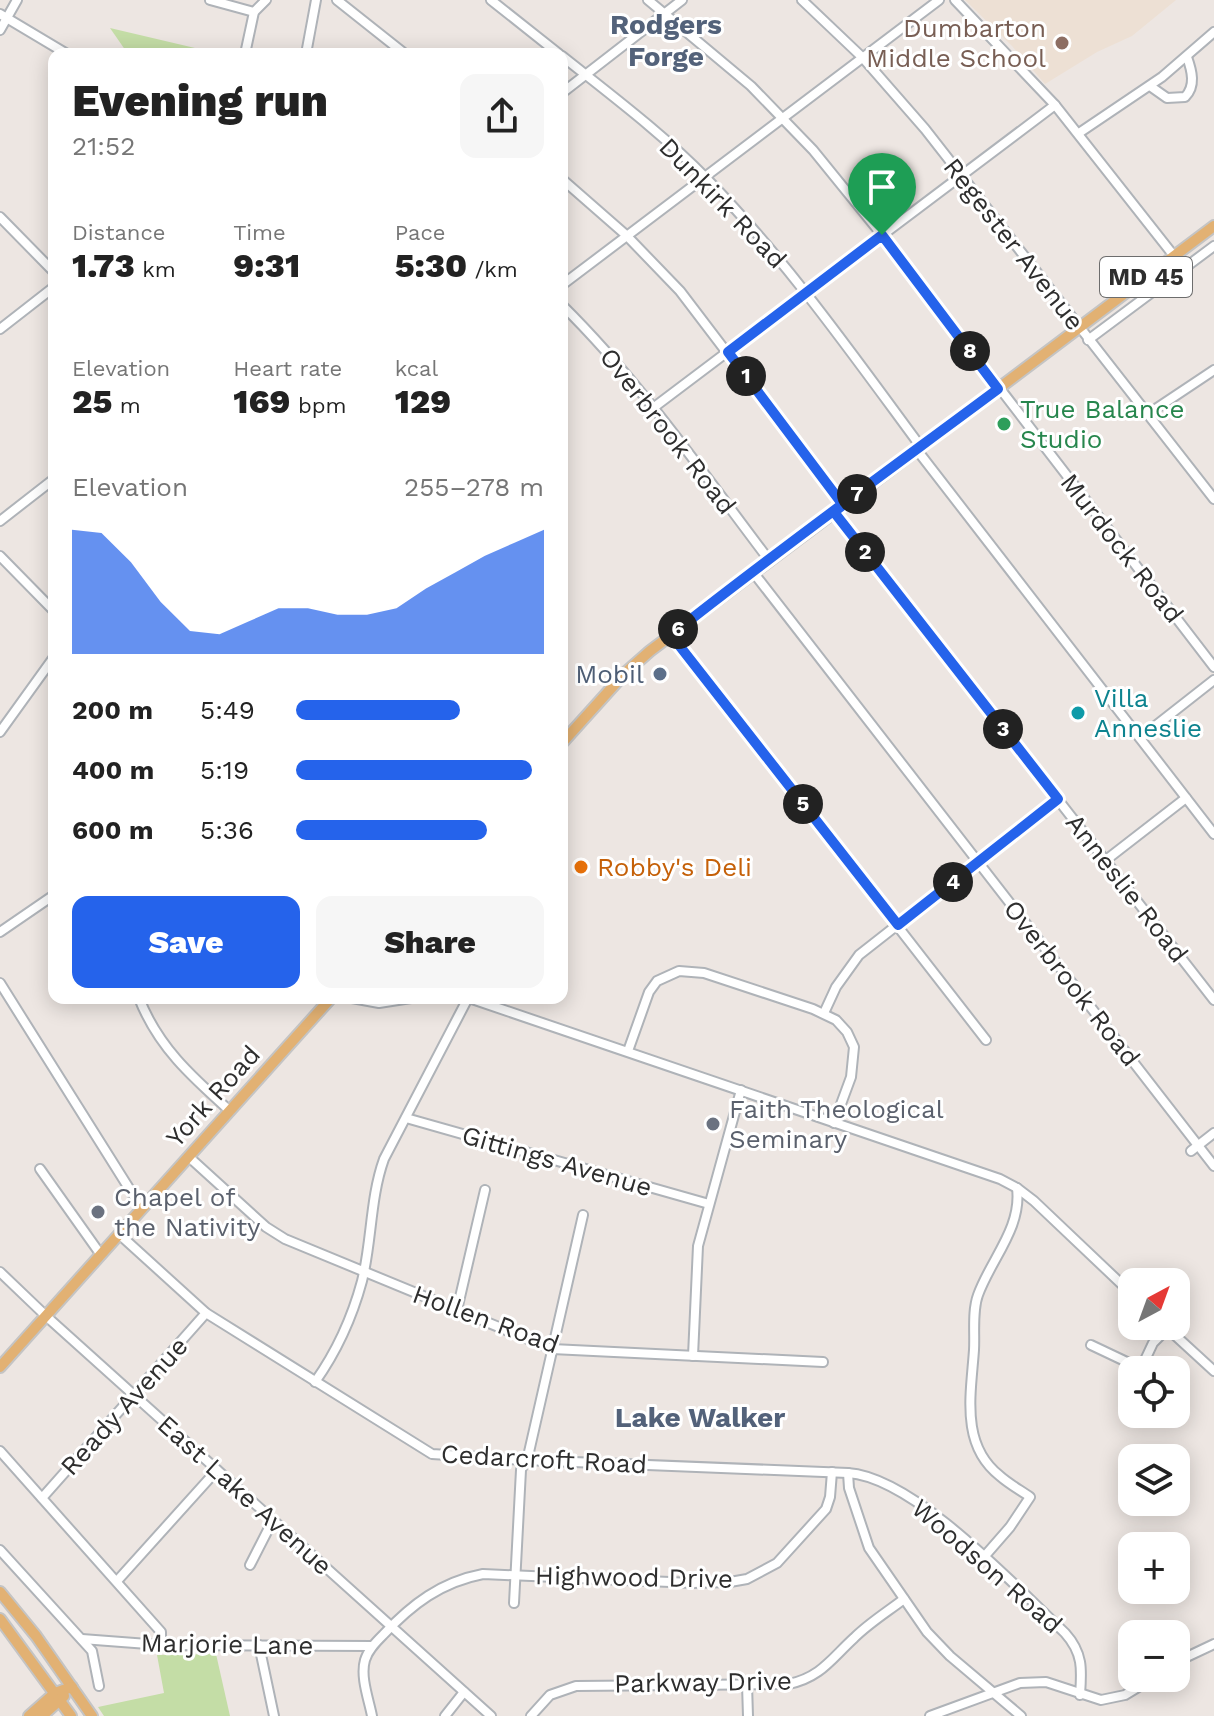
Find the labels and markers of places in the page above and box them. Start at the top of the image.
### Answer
place label: Dumbarton Middle School [866,13,1046,73]
marker: Dumbarton Middle School [1053,34,1071,52]
pin [848,153,916,235]
pin: 8 [950,331,990,371]
pin: 1 [726,356,766,396]
place label: True Balance Studio [1020,394,1184,454]
marker: True Balance Studio [995,415,1013,433]
pin: 7 [837,474,877,514]
pin: 2 [845,532,885,572]
pin: 6 [658,609,698,649]
place label: Mobil [575,659,644,689]
marker: Mobil [651,665,669,683]
place label: Villa Anneslie [1094,683,1202,743]
marker: Villa Anneslie [1069,704,1087,722]
pin: 3 [983,709,1023,749]
pin: 5 [783,784,823,824]
place label: Robby's Deli [597,852,752,882]
marker: Robby's Deli [572,858,590,876]
pin: 4 [933,862,973,902]
place label: Faith Theological Seminary [729,1094,944,1154]
marker: Faith Theological Seminary [704,1115,722,1133]
place label: Chapel of the Nativity [114,1182,261,1242]
marker: Chapel of the Nativity [89,1203,107,1221]

